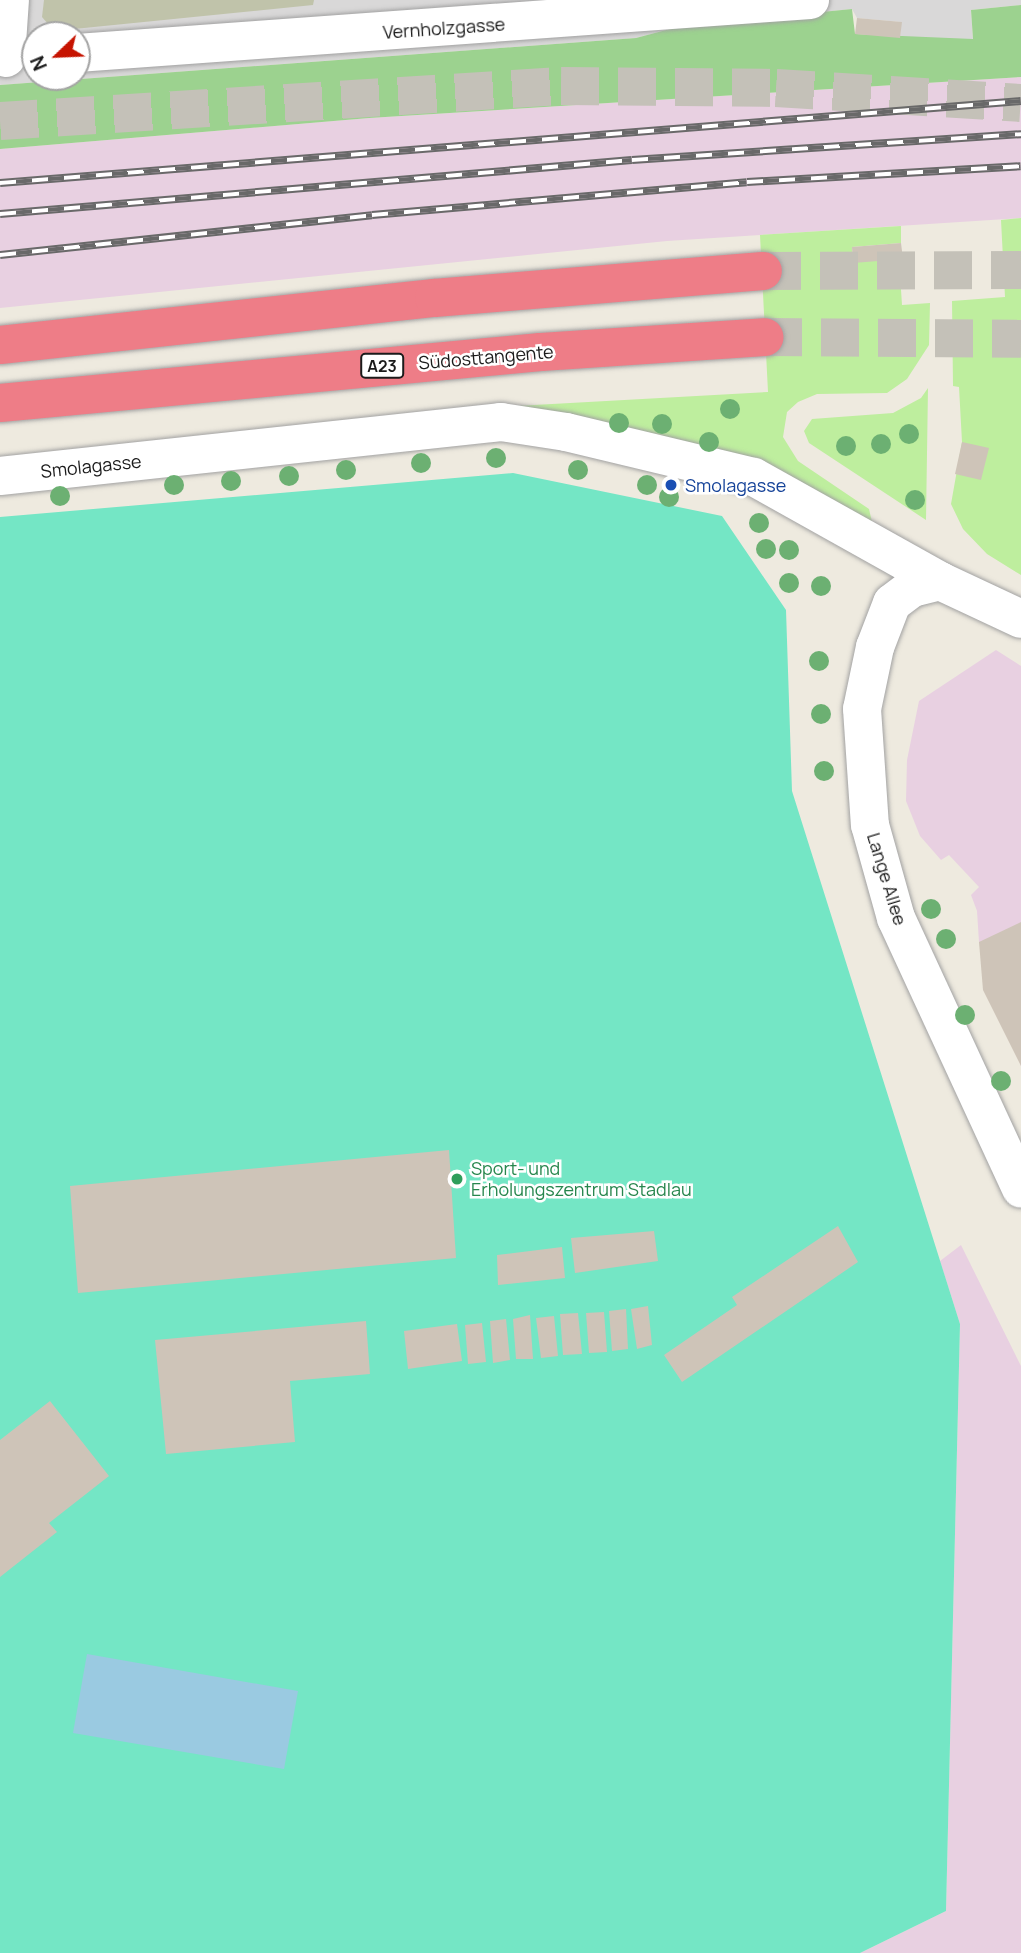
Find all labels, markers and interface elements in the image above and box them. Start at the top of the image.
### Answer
street label: Vernholzgasse [382,13,506,43]
north arrow [21,21,91,91]
text: N [24,52,53,75]
street label: Südosttangente [418,340,554,374]
road number: A23 [359,354,405,378]
street label: Smolagasse [40,450,142,482]
place label: Smolagasse [685,474,786,496]
marker: Smolagasse [663,477,679,493]
street label: Lange Allee [863,830,911,928]
place label: Sport- und Erholungszentrum Stadlau [471,1158,692,1200]
marker: Sport- und Erholungszentrum Stadlau [449,1171,465,1187]

